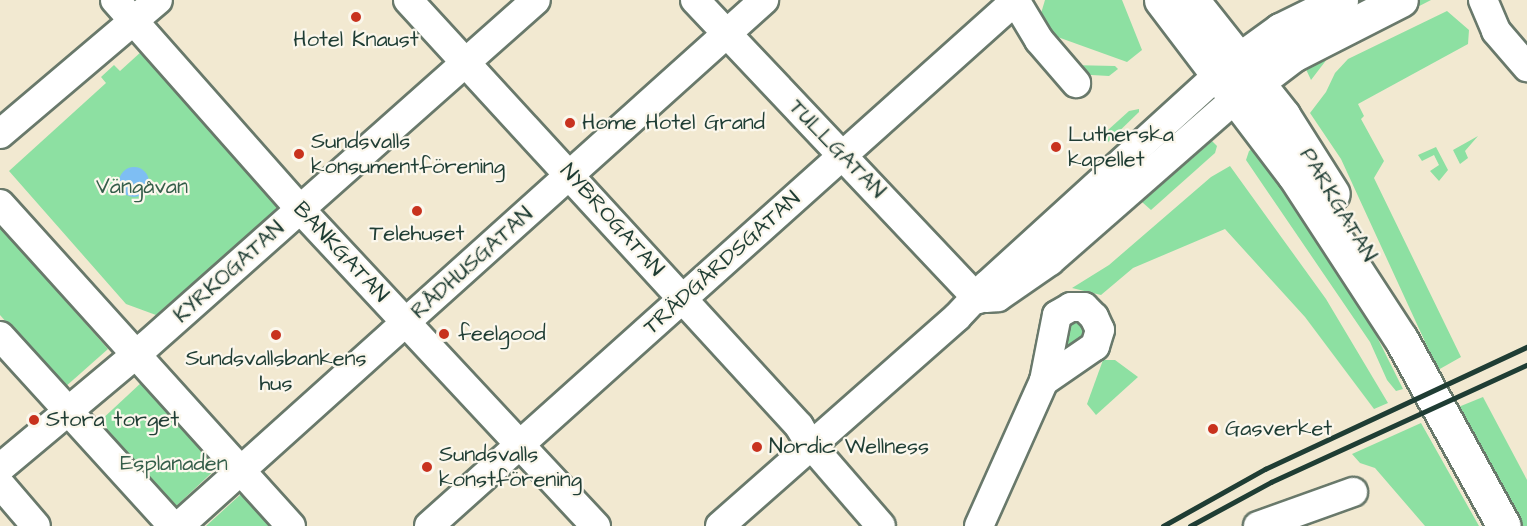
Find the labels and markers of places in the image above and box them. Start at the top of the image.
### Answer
marker: Hotel Knaust [349,10,363,24]
place label: Hotel Knaust [293,27,419,53]
place label: Home Hotel Grand [582,110,765,136]
marker: Home Hotel Grand [563,116,577,130]
place label: Lutherska kapellet [1068,121,1174,172]
place label: Sundsvalls konsumentförening [311,128,505,180]
marker: Lutherska kapellet [1049,140,1063,154]
marker: Sundsvalls konsumentförening [292,147,306,161]
marker: Telehuset [410,204,424,218]
place label: Telehuset [370,221,464,247]
place label: feelgood [458,321,546,347]
marker: feelgood [435,325,453,343]
marker: Sundsvallsbankens hus [269,328,283,342]
place label: Sundsvallsbankens hus [185,345,367,396]
place label: Stora torget [46,407,179,433]
marker: Stora torget [27,413,41,427]
place label: Gasverket [1225,416,1332,442]
marker: Gasverket [1206,422,1220,436]
place label: Nordic Wellness [769,434,929,460]
marker: Nordic Wellness [750,440,764,454]
place label: Sundsvalls konstförening [439,441,582,493]
marker: Sundsvalls konstförening [420,460,434,474]

